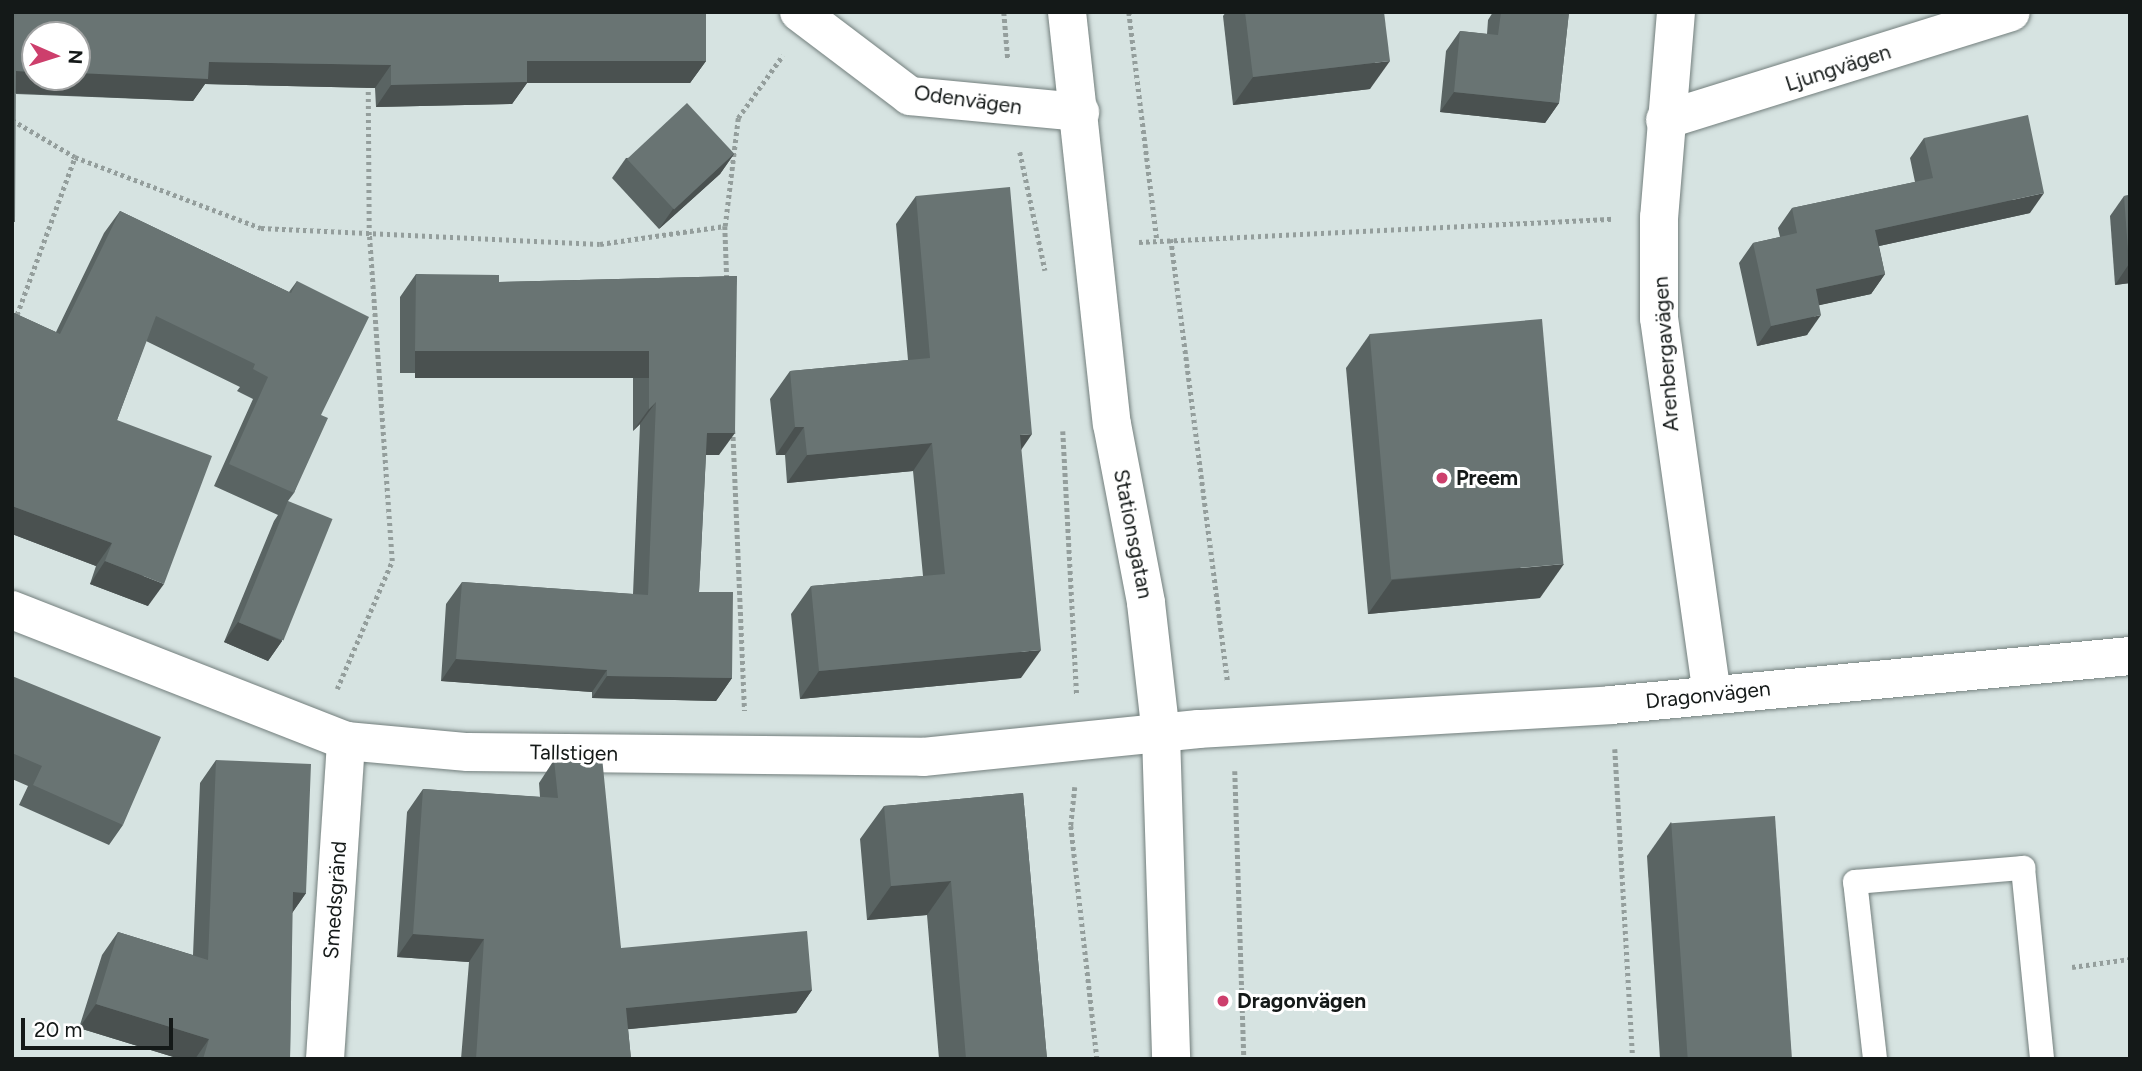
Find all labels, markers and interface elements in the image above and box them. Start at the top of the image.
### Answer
north arrow [21,21,91,91]
street label: Ljungvägen [1782,39,1894,97]
text: N [64,49,87,65]
street label: Odenvägen [912,80,1024,120]
street label: Arenbergavägen [1648,276,1684,432]
place label: Preem [1456,465,1518,491]
street label: Stationsgatan [1108,467,1158,601]
marker: Preem [1434,470,1450,486]
street label: Dragonvägen [1644,676,1772,714]
street label: Tallstigen [530,740,618,766]
street label: Smedsgränd [318,840,352,960]
place label: Dragonvägen [1237,988,1366,1014]
marker: Dragonvägen [1215,993,1231,1009]
scale bar [24,1004,177,1048]
text: 20 m [34,1017,82,1042]

